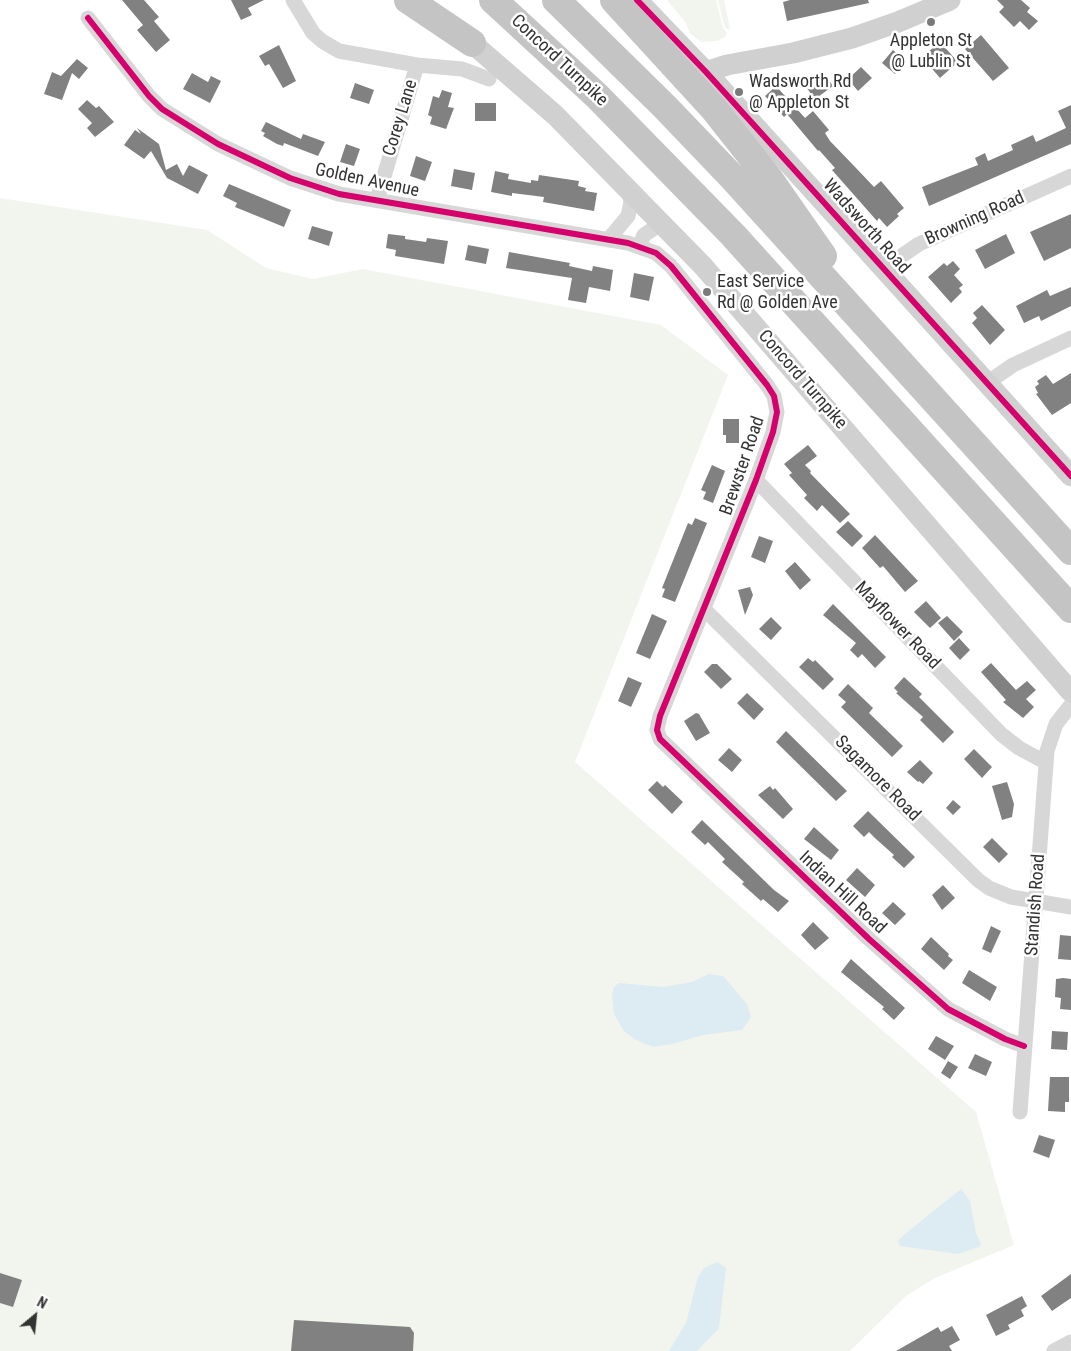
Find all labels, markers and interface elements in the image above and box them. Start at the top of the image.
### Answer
street label: Concord Turnpike [506,11,612,111]
marker: Appleton St @ Lublin St [925,16,937,28]
place label: Appleton St @ Lublin St [890,30,972,72]
place label: Wadsworth Rd @ Appleton St [749,71,851,114]
street label: Corey Lane [379,77,423,159]
marker: Wadsworth Rd @ Appleton St [733,86,745,98]
street label: Golden Avenue [313,159,421,203]
street label: Wadsworth Road [818,175,914,279]
street label: Browning Road [922,187,1028,251]
place label: East Service Rd @ Golden Ave [717,271,838,314]
marker: East Service Rd @ Golden Ave [701,286,713,298]
street label: Concord Turnpike [753,326,851,434]
street label: Brewster Road [716,414,770,518]
street label: Mayflower Road [850,578,944,674]
street label: Sagamore Road [830,732,924,826]
street label: Indian Hill Road [794,847,890,939]
street label: Standish Road [1022,853,1050,957]
north arrow [10,1291,60,1341]
text: N [34,1294,50,1312]

